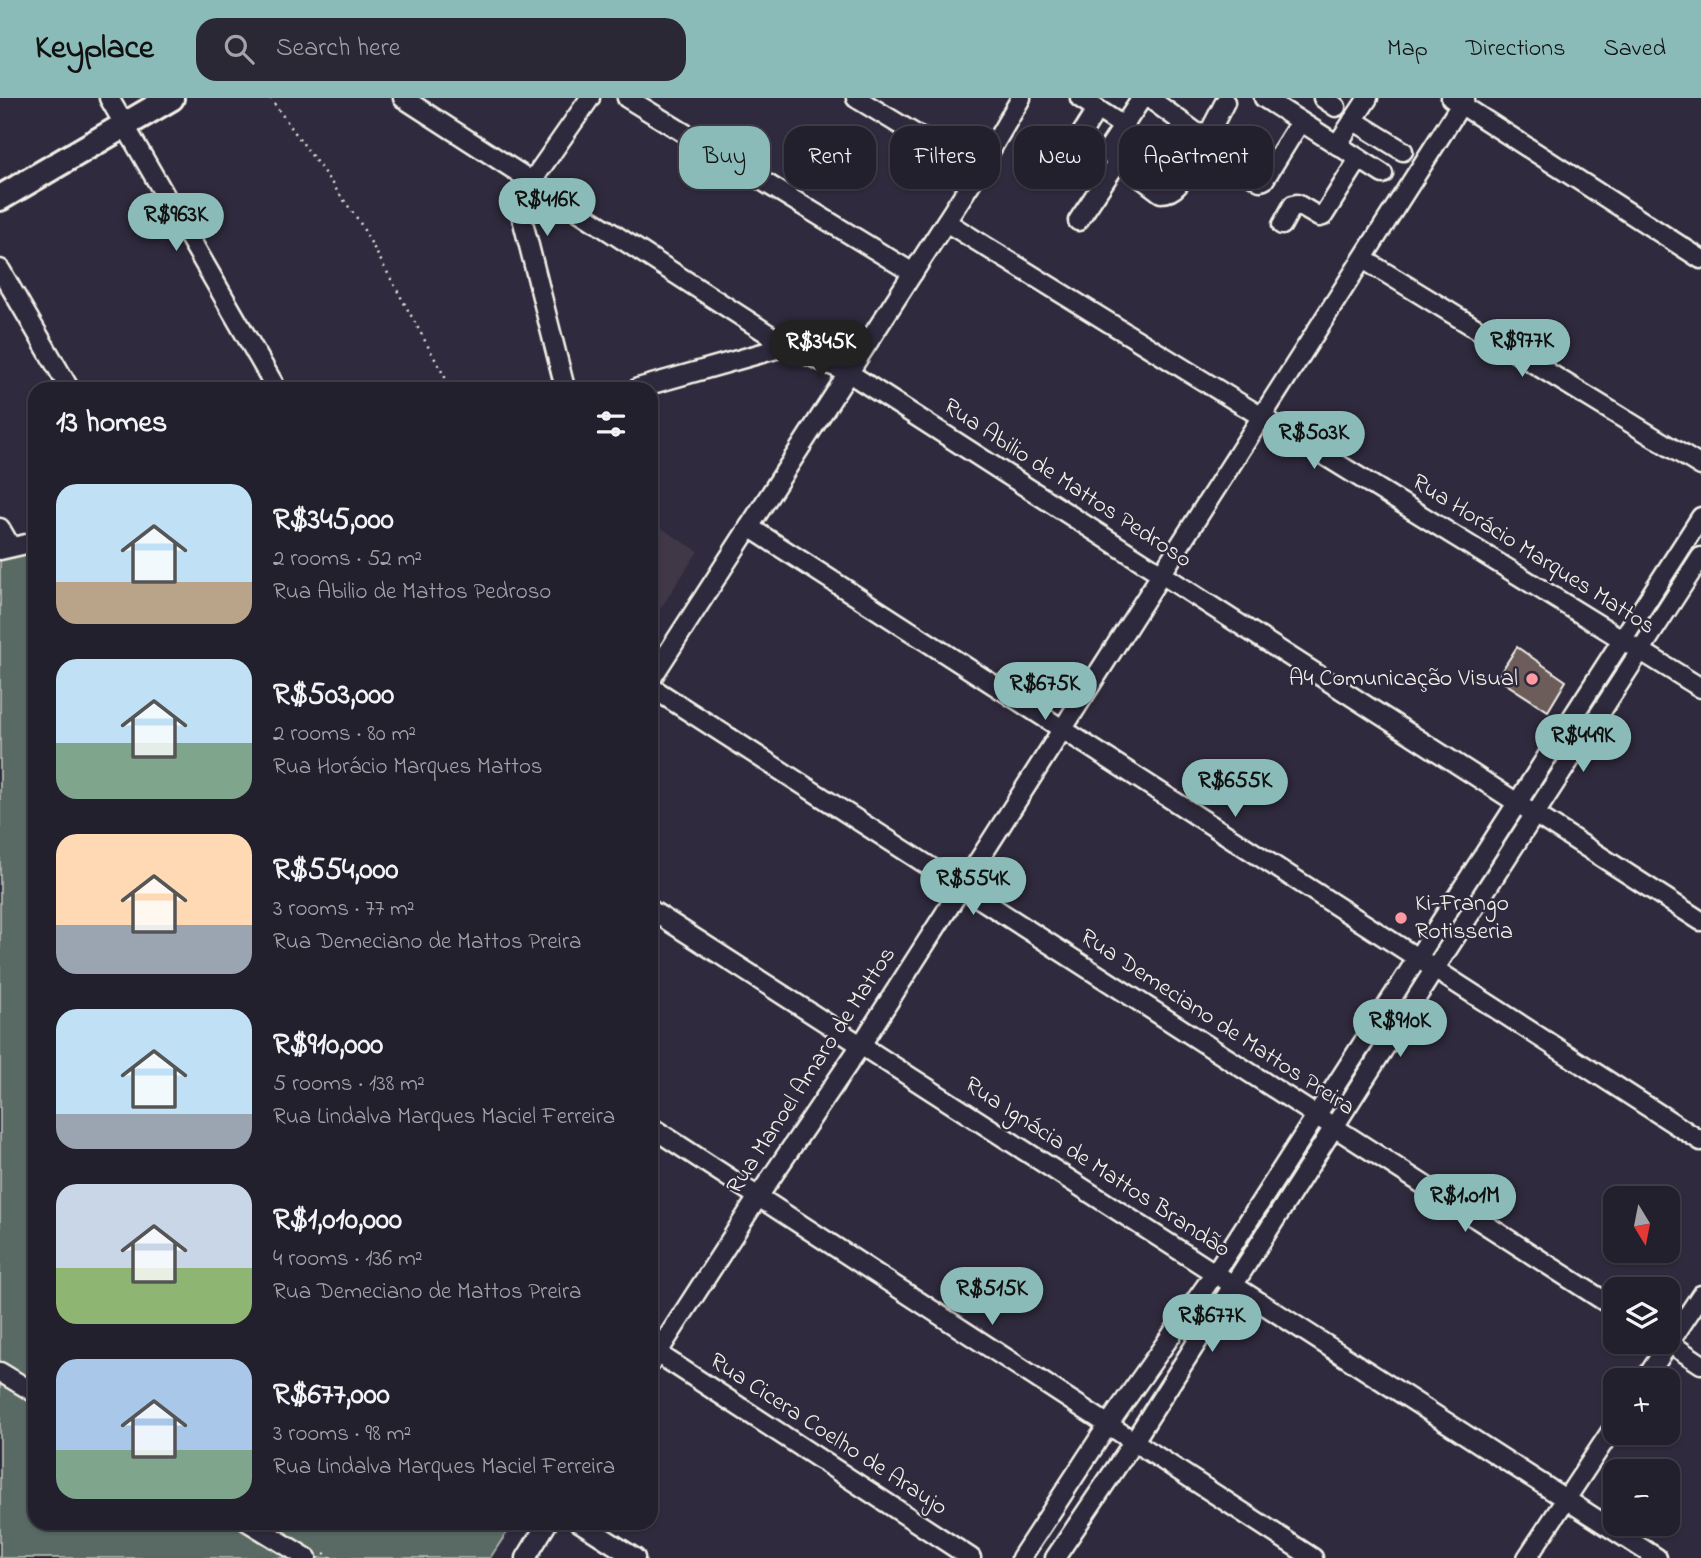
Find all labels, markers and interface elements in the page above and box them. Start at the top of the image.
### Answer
search box [196,18,686,81]
text: Keyplace [35,25,154,73]
icon: search [220,30,258,68]
text: Search here [276,30,400,68]
text: Map [1387,32,1428,67]
text: Directions [1466,32,1565,67]
text: Saved [1603,32,1666,67]
chip: Buy [679,126,770,189]
chip: Rent [784,126,876,189]
chip: Filters [890,126,1000,189]
chip: New [1014,126,1105,189]
chip: Apartment [1119,126,1273,189]
pin: R$416K [490,178,604,238]
text: R$416K [515,184,579,217]
pin: R$963K [119,194,233,253]
text: R$963K [144,199,208,232]
pin: R$345K [764,320,878,380]
pin: R$977K [1465,320,1579,379]
text: R$977K [1490,325,1554,358]
text: R$345K [786,326,856,359]
street label: Rua Abilio de Mattos Pedroso [936,390,1198,578]
text: 13 homes [56,402,167,446]
icon: filters [592,405,630,443]
pin: R$503K [1257,412,1371,471]
text: R$503K [1279,417,1349,450]
street label: Rua Horácio Marques Mattos [1404,466,1662,644]
text: R$345,000 [273,499,394,543]
icon: home [112,512,196,596]
text: 2 rooms · 52 m² [273,543,422,576]
text: Rua Abilio de Mattos Pedroso [273,576,551,609]
pin: R$675K [988,662,1102,722]
place label: A4 Comunicação Visual [1289,662,1518,697]
text: R$675K [1010,668,1080,701]
marker: A4 Comunicação Visual [1524,671,1540,687]
text: R$503,000 [273,674,394,718]
icon: home [112,687,196,771]
pin: R$449K [1526,714,1640,774]
text: 2 rooms · 80 m² [273,718,416,751]
text: R$449K [1551,720,1615,753]
text: Rua Horácio Marques Mattos [273,751,543,784]
pin: R$655K [1178,760,1292,819]
text: R$655K [1198,765,1272,798]
text: R$554,000 [273,849,398,893]
pin: R$554K [916,858,1030,917]
icon: home [112,862,196,946]
text: R$554K [936,863,1010,896]
place label: Ki-Frango Rotisseria [1415,887,1513,950]
text: 3 rooms · 77 m² [273,893,415,926]
marker: Ki-Frango Rotisseria [1393,910,1409,926]
street label: Rua Demeciano de Mattos Preira [1073,921,1361,1125]
text: Rua Demeciano de Mattos Preira [273,926,581,959]
street label: Rua Manoel Amaro de Mattos [719,940,905,1202]
pin: R$910K [1343,1000,1457,1059]
text: R$910K [1369,1005,1431,1038]
text: R$910,000 [273,1024,383,1068]
icon: home [112,1037,196,1121]
text: 5 rooms · 138 m² [273,1068,425,1101]
street label: Rua Ignácia de Mattos Brandão [957,1069,1237,1267]
text: Rua Lindalva Marques Maciel Ferreira [273,1101,615,1134]
pin: R$1.01M [1400,1174,1530,1234]
text: R$1.01M [1430,1180,1500,1213]
north arrow [1603,1186,1680,1264]
map controls [1603,1186,1680,1536]
text: R$1,010,000 [273,1199,402,1243]
icon: home [112,1212,196,1296]
text: 4 rooms · 136 m² [273,1243,423,1276]
pin: R$515K [935,1268,1049,1327]
text: R$515K [956,1273,1028,1306]
text: Rua Demeciano de Mattos Preira [273,1276,581,1309]
button: layers [1603,1277,1680,1354]
pin: R$677K [1155,1294,1269,1354]
text: R$677K [1179,1300,1245,1333]
street label: Rua Cicera Coelho de Araujo [702,1345,954,1525]
button: + [1603,1368,1680,1445]
text: R$677,000 [273,1374,390,1418]
icon: home [112,1387,196,1471]
text: 3 rooms · 98 m² [273,1418,411,1451]
text: Rua Lindalva Marques Maciel Ferreira [273,1451,615,1484]
button: − [1603,1459,1680,1536]

